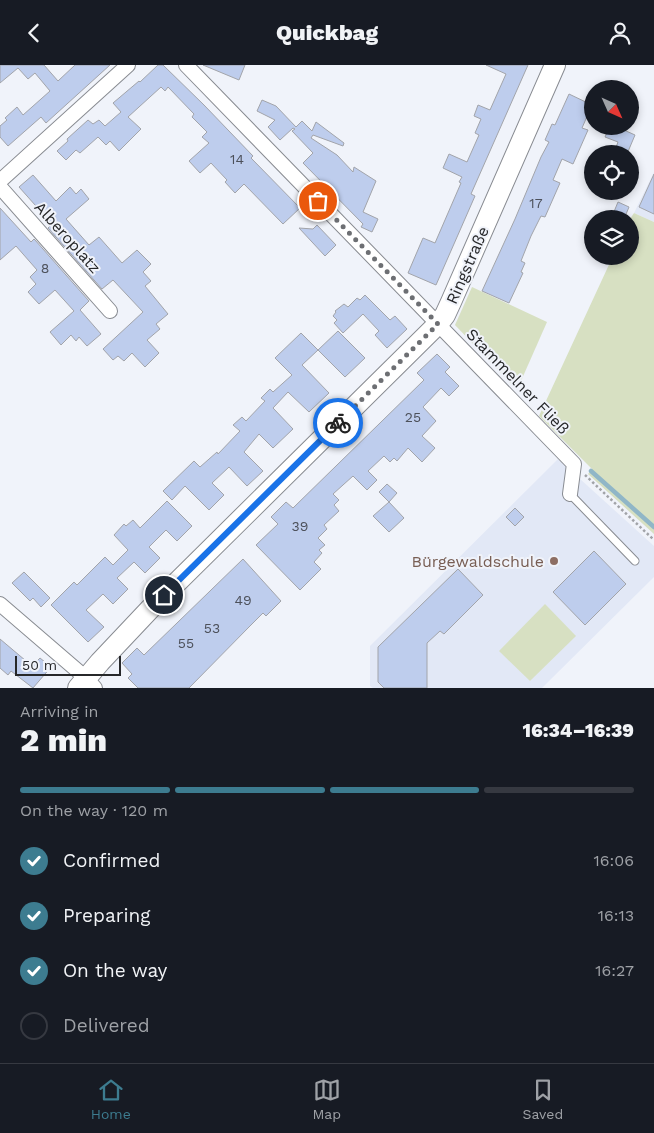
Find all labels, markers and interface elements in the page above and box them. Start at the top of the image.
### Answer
icon: back [20,19,48,47]
icon: person [606,19,634,47]
text: Quickbag [276,20,378,45]
north arrow [584,80,639,135]
map controls [584,80,639,265]
button: locate [584,145,639,200]
house number: 14 [230,151,244,167]
pin [297,180,339,222]
icon: bag [304,187,332,215]
house number: 17 [529,195,543,211]
street label: Alberoplatz [31,198,105,277]
button: layers [584,210,639,265]
street label: Ringstraße [442,223,493,307]
house number: 8 [41,260,49,276]
street label: Stammelner Fließ [462,325,573,438]
courier [313,398,363,448]
icon: bike [324,409,352,437]
house number: 25 [405,409,421,425]
house number: 39 [292,518,308,534]
place label: Bürgewaldschule [412,552,544,571]
marker: Bürgewaldschule [548,555,560,567]
pin [143,574,185,616]
icon: home [150,581,178,609]
house number: 49 [234,592,252,608]
house number: 53 [204,620,220,636]
house number: 55 [178,635,194,651]
scale bar [15,653,121,676]
text: 50 m [22,657,57,673]
text: Arriving in [20,702,98,721]
text: 16:34–16:39 [523,719,634,742]
text: 2 min [20,721,107,759]
text: On the way · 120 m [20,801,168,820]
icon: check [20,847,48,875]
text: Confirmed [63,849,160,872]
text: 16:06 [594,851,634,870]
icon: check [20,902,48,930]
text: Preparing [63,904,150,927]
text: 16:13 [598,906,634,925]
icon: check [20,957,48,985]
text: On the way [63,959,167,982]
text: 16:27 [595,961,634,980]
text: Delivered [63,1014,150,1037]
tab: Home [91,1076,131,1122]
tab: Map [312,1076,341,1122]
tab: Saved [523,1076,563,1122]

